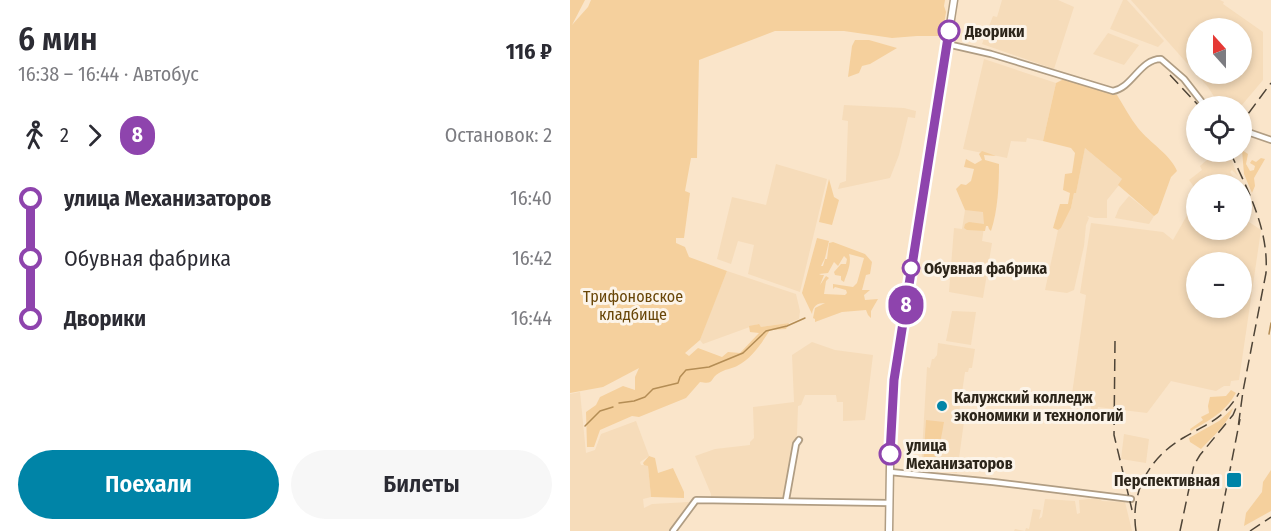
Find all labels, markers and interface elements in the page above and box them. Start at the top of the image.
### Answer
north arrow [1186,18,1252,84]
map controls [1186,18,1252,318]
text: 6 мин [18,19,98,59]
marker: Дворики [938,20,960,42]
place label: Дворики [964,22,1025,41]
text: 116 ₽ [506,38,552,65]
text: 16:38 – 16:44 · Автобус [18,62,199,86]
button: locate [1186,96,1252,162]
icon: walk [18,119,51,152]
icon: forward [78,119,111,152]
text: 8 [132,122,143,148]
text: 2 [60,123,69,147]
text: Остановок: 2 [445,123,552,147]
button: + [1186,174,1252,240]
text: улица Механизаторов [64,185,271,212]
text: 16:40 [510,186,552,210]
text: Обувная фабрика [64,245,231,272]
text: 16:42 [512,246,552,270]
button: − [1186,252,1252,318]
marker: Обувная фабрика [902,259,920,277]
place label: Обувная фабрика [924,259,1047,278]
line badge: 8 [886,286,926,324]
park label: Трифоновское кладбище [583,287,683,324]
text: 8 [900,292,912,318]
text: Дворики [64,305,146,332]
text: 16:44 [511,306,552,330]
place label: Калужский колледж экономики и технологий [954,388,1124,425]
marker: Калужский колледж экономики и технологий [935,399,949,413]
place label: улица Механизаторов [905,436,1013,473]
marker: улица Механизаторов [879,443,901,465]
button: Поехали [18,450,279,519]
button: Билеты [291,450,552,519]
place label: Перспективная [1114,471,1220,490]
marker: Перспективная [1225,471,1243,489]

